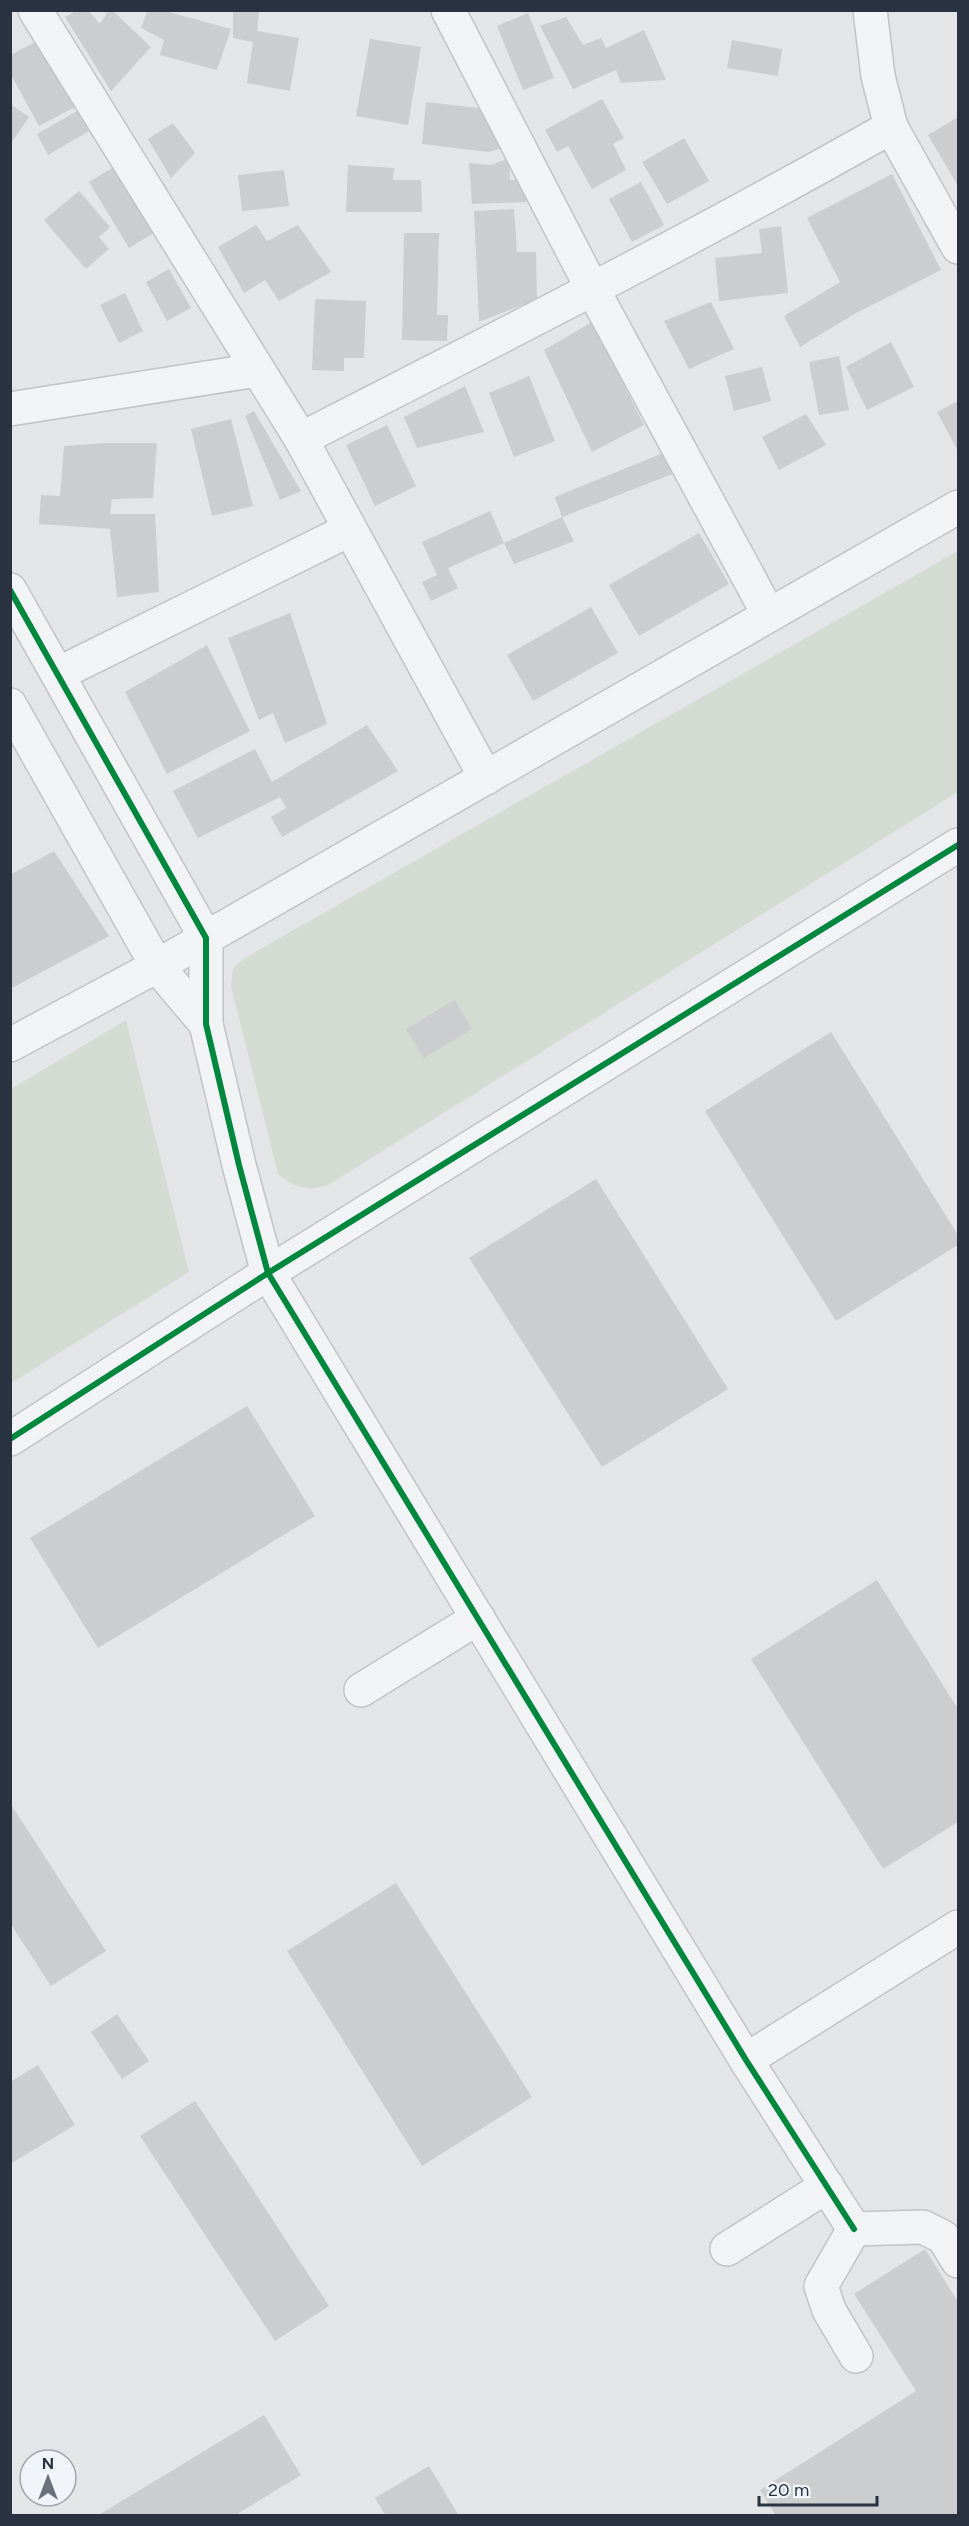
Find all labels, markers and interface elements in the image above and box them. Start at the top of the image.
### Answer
north arrow [18,2448,78,2508]
text: N [42,2454,54,2473]
scale bar [759,2469,878,2507]
text: 20 m [768,2479,809,2501]

